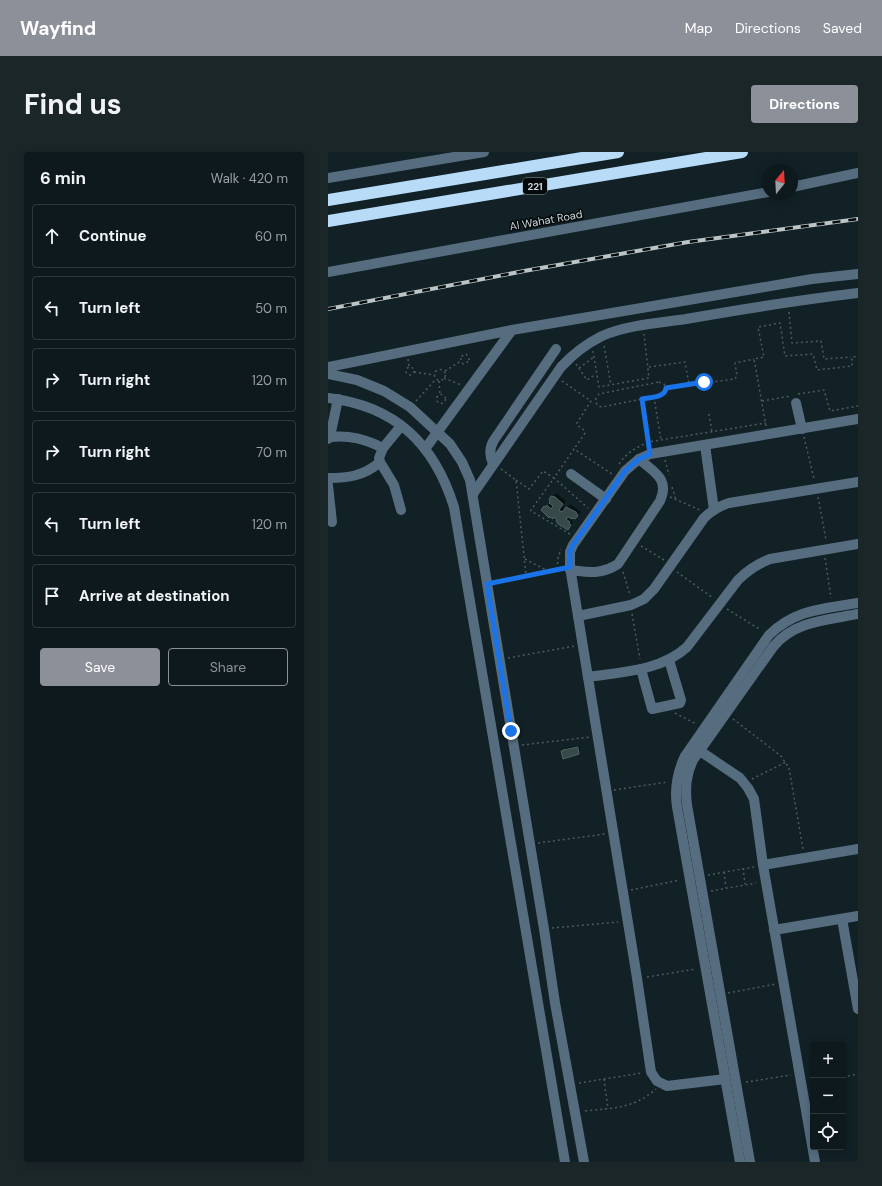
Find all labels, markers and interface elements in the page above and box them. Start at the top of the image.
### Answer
text: Wayfind [20,16,96,41]
text: Map [685,19,713,37]
text: Directions [735,19,801,37]
text: Saved [823,19,862,37]
button: Directions [751,85,858,123]
text: Find us [24,86,122,123]
north arrow [762,164,798,200]
text: 6 min [40,167,86,189]
text: Walk · 420 m [211,170,288,187]
road number: 221 [523,178,547,194]
street label: Al Wahat Road [508,207,584,233]
icon: ahead [41,225,63,247]
text: Continue [79,226,147,246]
text: 60 m [255,228,287,245]
icon: left [41,297,63,319]
text: Turn left [79,298,140,318]
text: 50 m [255,300,287,317]
icon: right [41,369,63,391]
text: Turn right [79,370,150,390]
text: 120 m [252,372,287,389]
route start [695,373,713,391]
icon: right [41,441,63,463]
text: Turn right [79,442,150,462]
text: 70 m [256,444,287,461]
icon: left [41,513,63,535]
text: Turn left [79,514,140,534]
text: 120 m [252,516,287,533]
icon: arrive [41,585,63,607]
text: Arrive at destination [79,586,230,606]
button: Save [40,648,160,686]
button: Share [168,648,288,686]
route end [502,722,520,740]
map controls [810,1042,846,1150]
button: + [810,1042,846,1078]
button: − [810,1078,846,1114]
button: locate [810,1114,846,1150]

